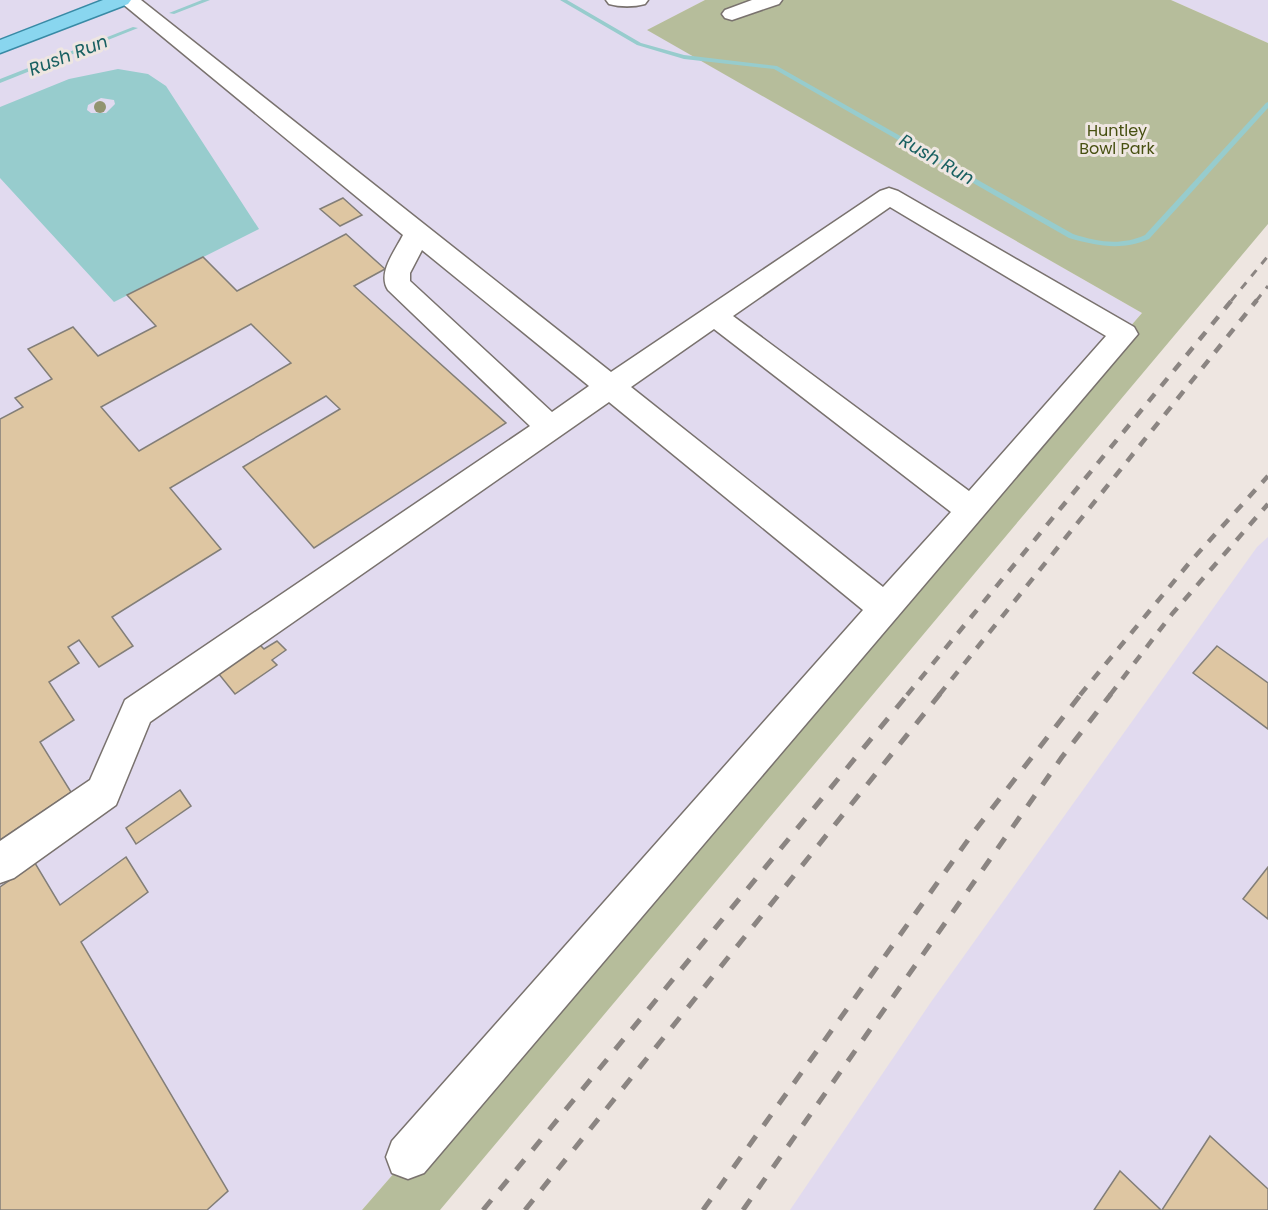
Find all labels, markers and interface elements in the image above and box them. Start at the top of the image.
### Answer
water label: Rush Run [25,29,111,81]
park label: Huntley Bowl Park [1079,119,1156,160]
water label: Rush Run [895,127,979,191]

